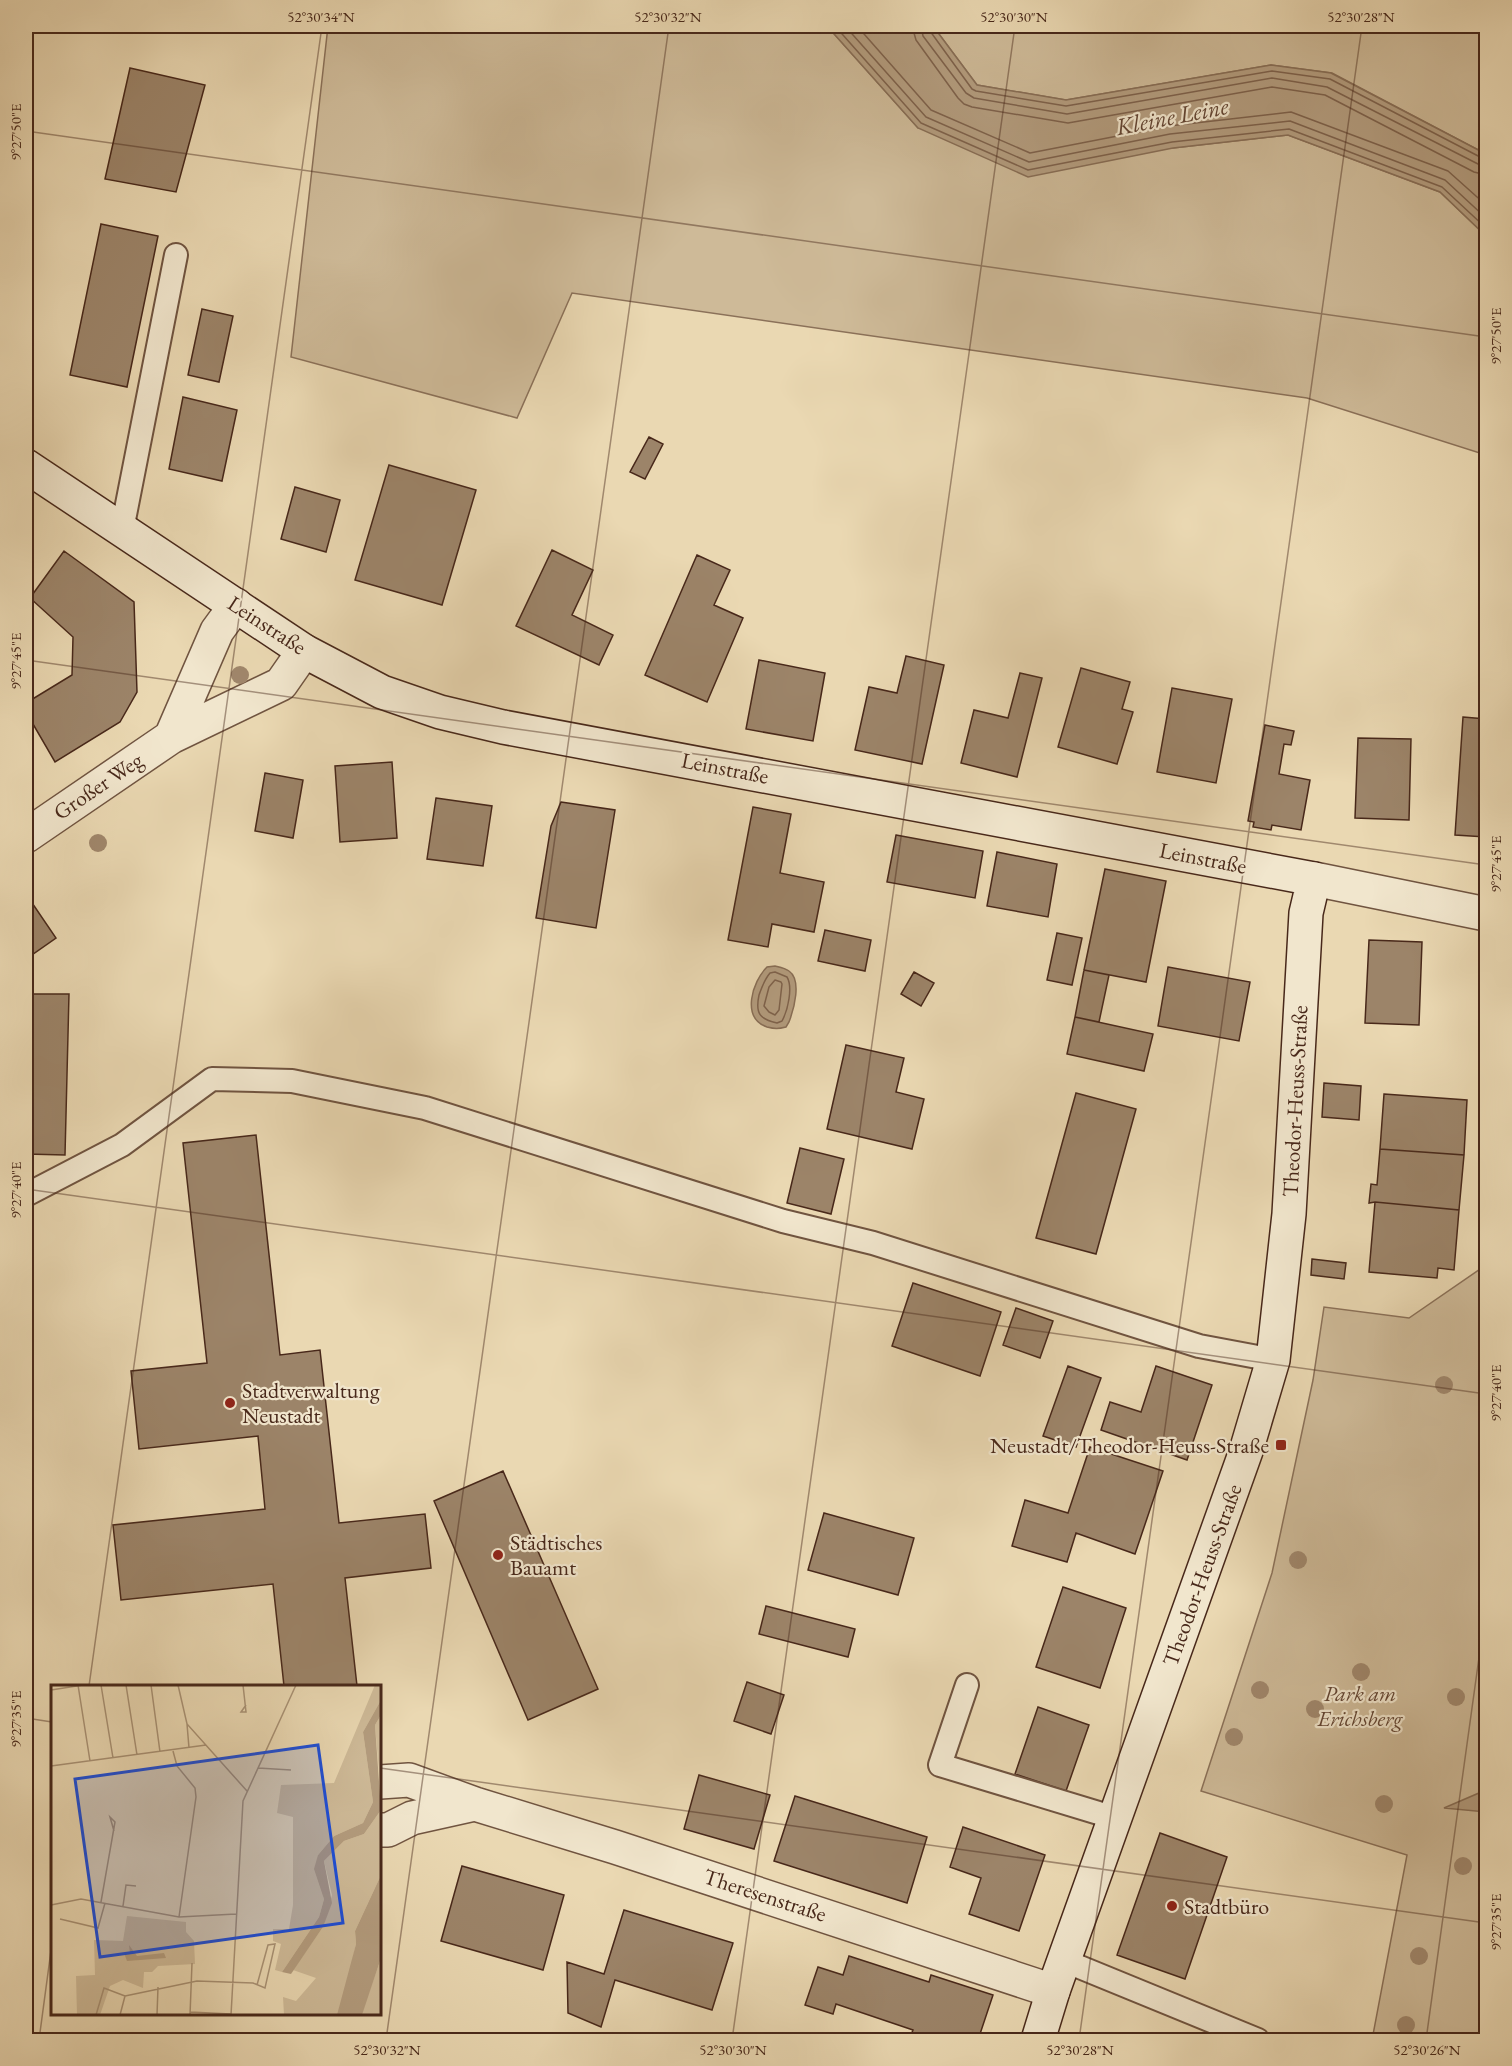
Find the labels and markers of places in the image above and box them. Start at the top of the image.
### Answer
place label: Stadtverwaltung Neustadt [242,1376,380,1430]
marker: Stadtverwaltung Neustadt [223,1396,237,1410]
place label: Neustadt/Theodor-Heuss-Straße [990,1431,1269,1460]
marker: Neustadt/Theodor-Heuss-Straße [1274,1438,1288,1452]
place label: Städtisches Bauamt [510,1528,602,1582]
marker: Städtisches Bauamt [491,1548,505,1562]
place label: Stadtbüro [1184,1892,1269,1921]
marker: Stadtbüro [1165,1899,1179,1913]

